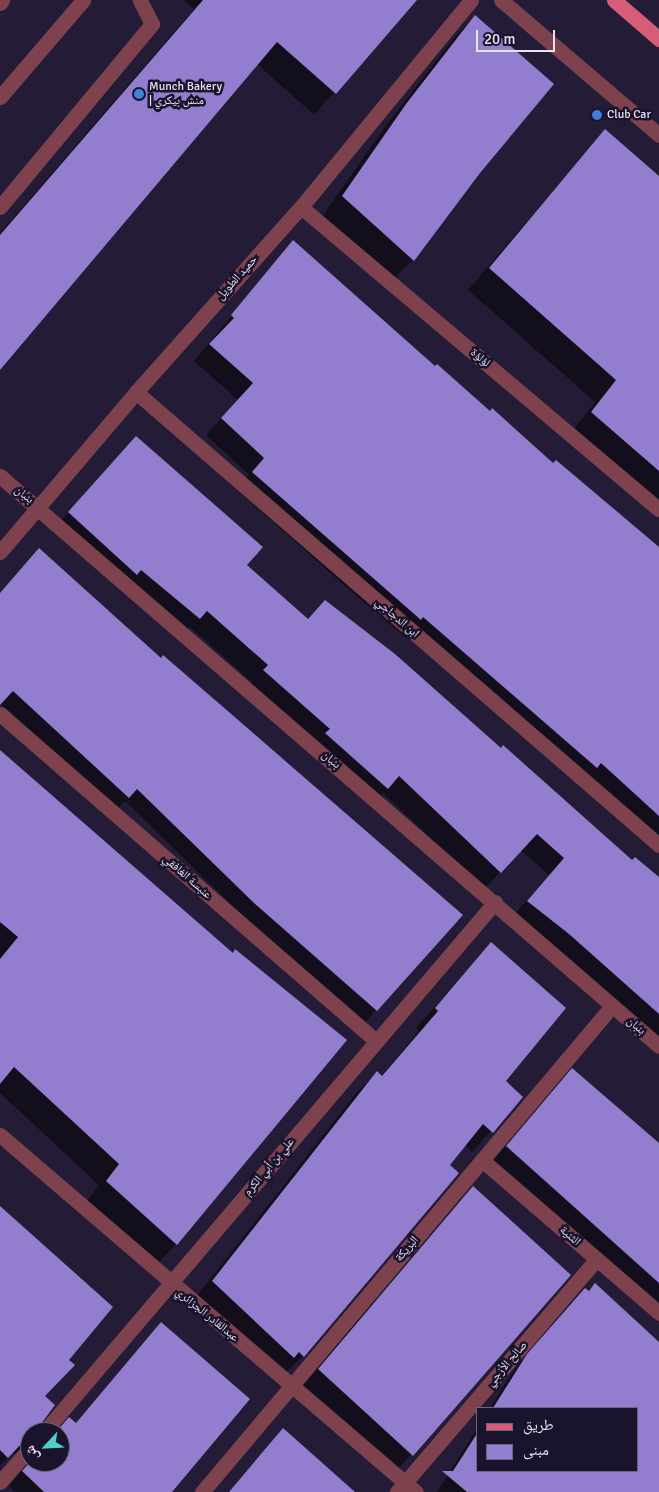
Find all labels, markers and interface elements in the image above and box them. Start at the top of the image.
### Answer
scale bar [479,20,558,52]
text: 20 m [484,30,515,48]
place label: Munch Bakery | منش بيكري [149,80,222,108]
marker: Munch Bakery | منش بيكري [133,88,145,100]
place label: Club Car [607,108,651,122]
marker: Club Car [591,109,603,121]
street label: حميد الطويل [213,253,261,303]
street label: لؤلؤة [467,346,493,370]
street label: بنبان [12,483,36,507]
street label: ابن الدجاجي [372,595,422,641]
street label: بنبان [319,748,343,772]
street label: عنبسة الغافقي [159,852,215,902]
street label: بنبان [624,1014,648,1038]
street label: علي بن أبي الكرم [241,1135,297,1199]
street label: الثنية [557,1223,583,1249]
street label: البريكة [392,1233,422,1265]
street label: عبدالقادر الجزائري [172,1285,242,1345]
street label: صالح الأزجي [483,1338,531,1390]
legend [477,1407,639,1472]
text: طريق [523,1416,554,1434]
north arrow [20,1422,70,1472]
text: مبنى [523,1441,549,1459]
text: ش [21,1443,43,1463]

